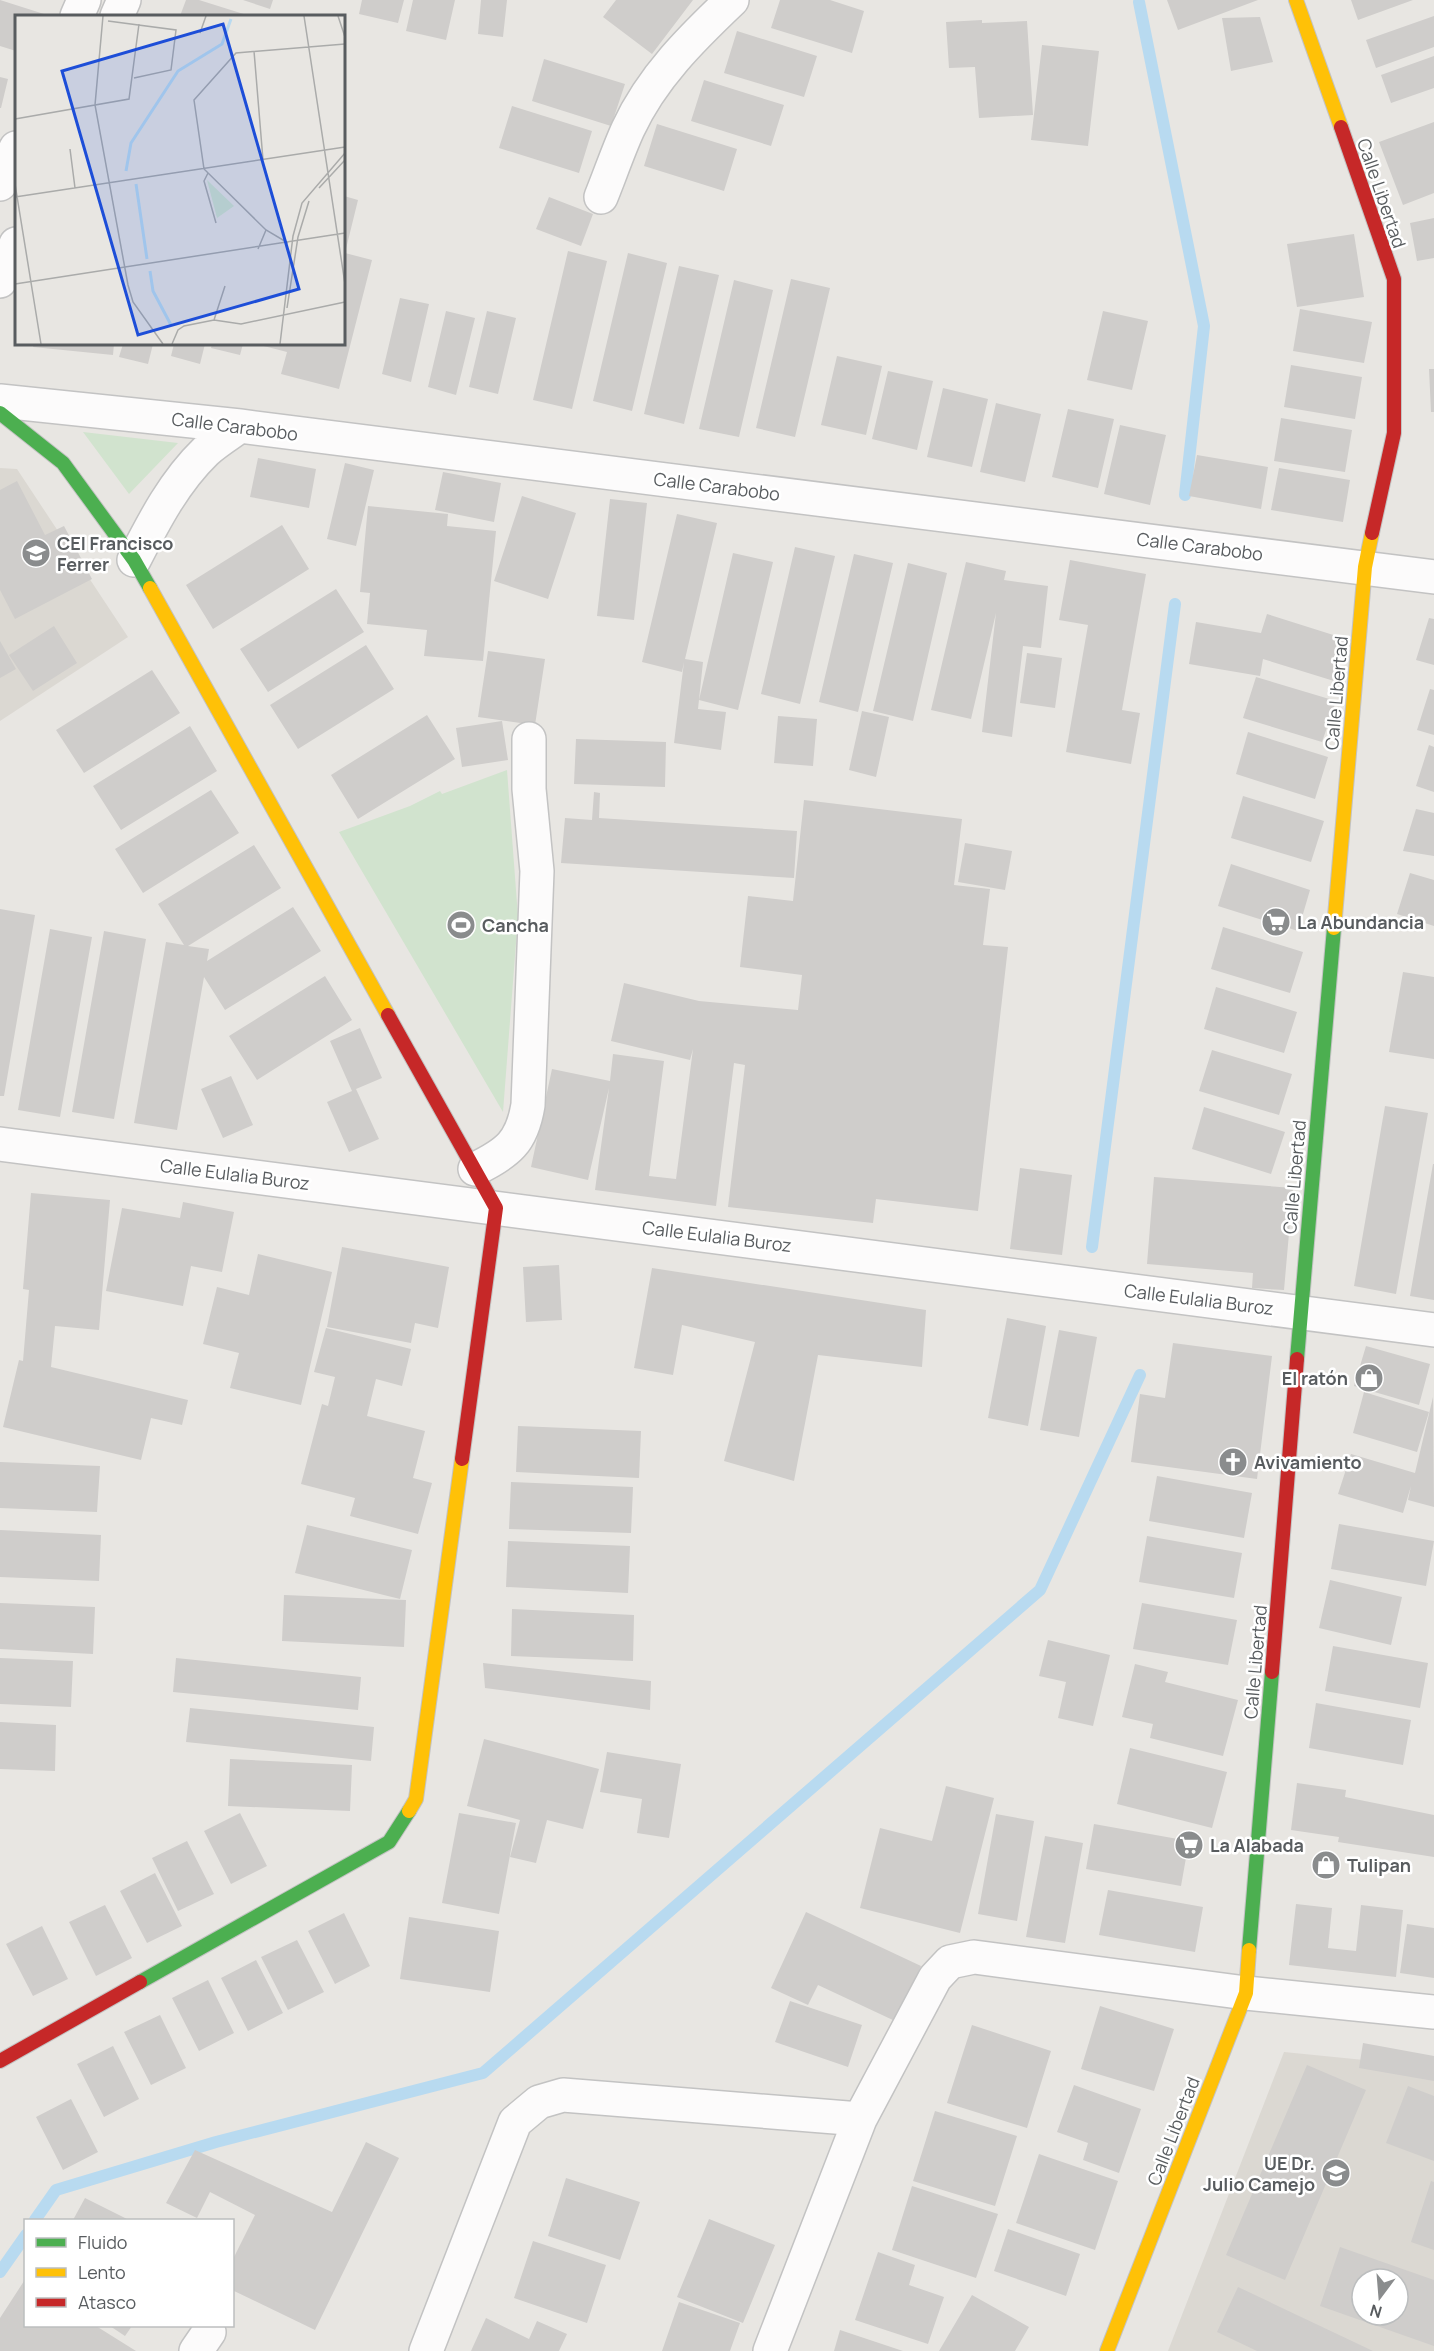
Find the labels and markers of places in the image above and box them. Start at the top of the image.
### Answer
place label: CEI Francisco Ferrer [57,531,173,576]
school or university icon: CEI Francisco Ferrer [20,537,52,569]
supermarket icon: La Abundancia [1260,906,1292,938]
sports icon: Cancha [445,909,477,941]
place label: La Abundancia [1297,910,1424,934]
place label: Cancha [482,913,549,937]
shop icon: El ratón [1353,1362,1385,1394]
place label: El ratón [1282,1366,1348,1390]
church icon: Avivamiento [1217,1446,1249,1478]
place label: Avivamiento [1254,1450,1362,1474]
supermarket icon: La Alabada [1173,1829,1205,1861]
place label: La Alabada [1210,1833,1304,1857]
shop icon: Tulipan [1310,1849,1342,1881]
place label: Tulipan [1347,1853,1411,1877]
place label: UE Dr. Julio Camejo [1203,2151,1315,2196]
school or university icon: UE Dr. Julio Camejo [1320,2157,1352,2189]

